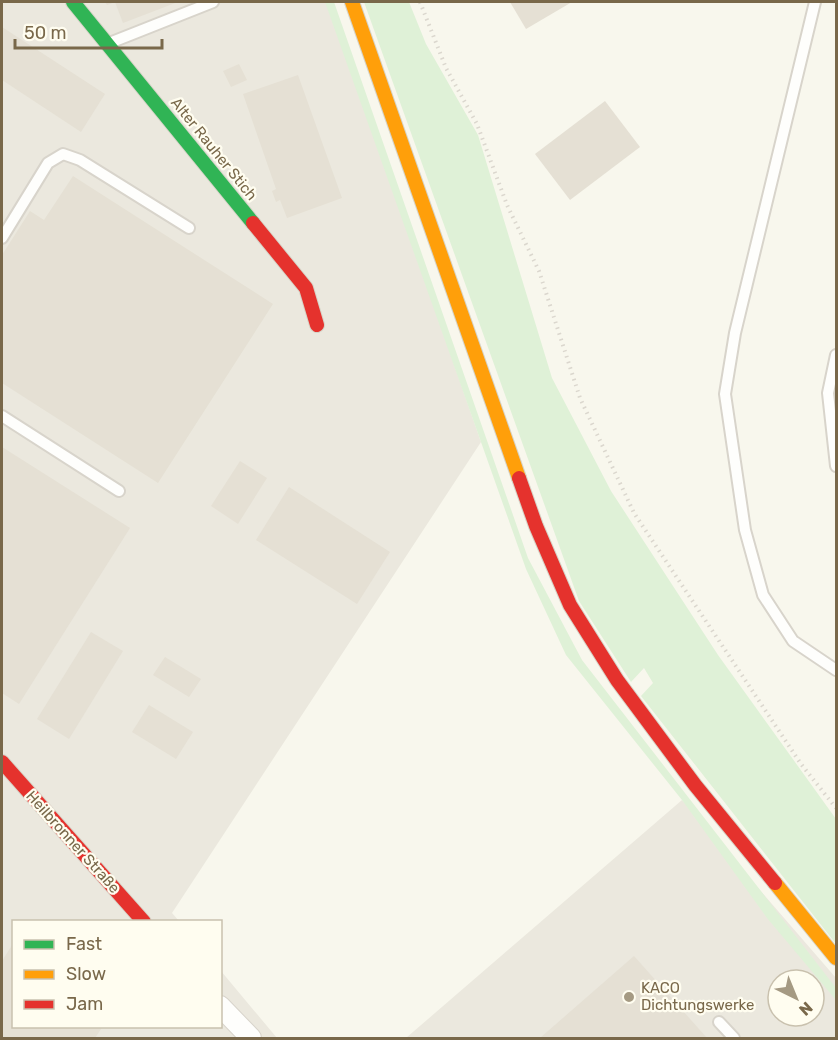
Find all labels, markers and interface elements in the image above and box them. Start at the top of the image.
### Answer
scale bar [15,12,162,50]
text: 50 m [24,22,67,44]
street label: Alter Rauher Stich [167,94,261,204]
street label: Heilbronner Straße [22,787,124,897]
legend [12,920,222,1028]
text: Fast [66,933,102,955]
text: Slow [66,963,106,985]
north arrow [766,968,826,1028]
place label: KACO Dichtungswerke [641,979,754,1014]
marker: KACO Dichtungswerke [622,990,636,1004]
text: Jam [66,993,103,1015]
text: N [795,998,817,1019]

